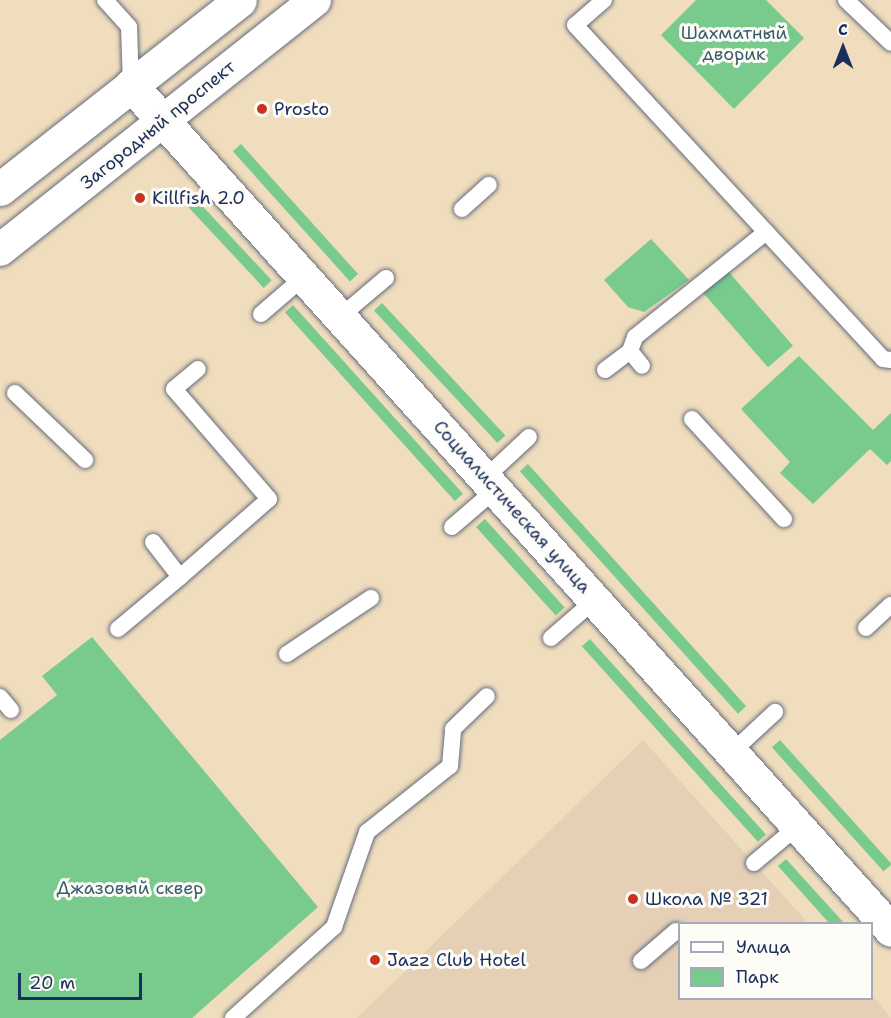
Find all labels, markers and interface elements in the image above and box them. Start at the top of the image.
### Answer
north arrow [813,18,873,78]
text: С [838,19,848,40]
park label: Шахматный дворик [681,23,787,66]
street label: Загородный проспект [76,56,240,194]
place label: Prosto [274,98,329,120]
marker: Prosto [255,102,269,116]
place label: Killfish 2.0 [152,187,245,209]
marker: Killfish 2.0 [133,191,147,205]
street label: Социалистическая улица [429,416,595,598]
park label: Джазовый сквер [57,877,203,899]
place label: Школа № 321 [645,888,768,910]
marker: Школа № 321 [626,892,640,906]
legend [678,922,873,1000]
text: Улица [736,935,790,959]
place label: Jazz Club Hotel [387,949,526,971]
marker: Jazz Club Hotel [368,953,382,967]
scale bar [21,961,146,999]
text: Парк [736,965,779,989]
text: 20 m [29,971,75,995]

